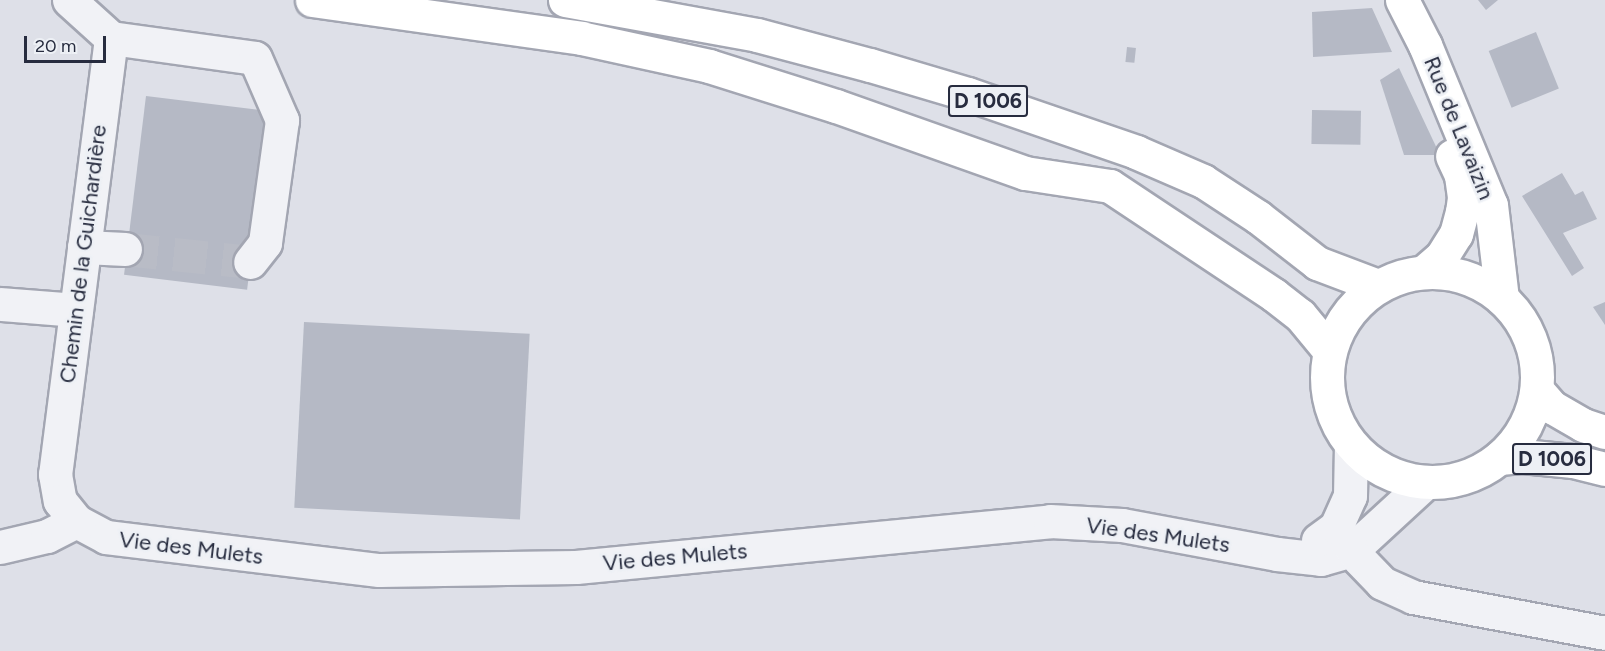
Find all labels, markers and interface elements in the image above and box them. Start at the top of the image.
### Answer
scale bar [27,24,110,62]
text: 20 m [35,35,76,57]
street label: Rue de Lavaizin [1418,53,1500,203]
road number: D 1006 [948,83,1028,119]
street label: Chemin de la Guichardière [54,123,112,385]
road number: D 1006 [1512,441,1592,477]
street label: Vie des Mulets [1085,512,1231,558]
street label: Vie des Mulets [118,526,264,570]
street label: Vie des Mulets [602,538,748,576]

